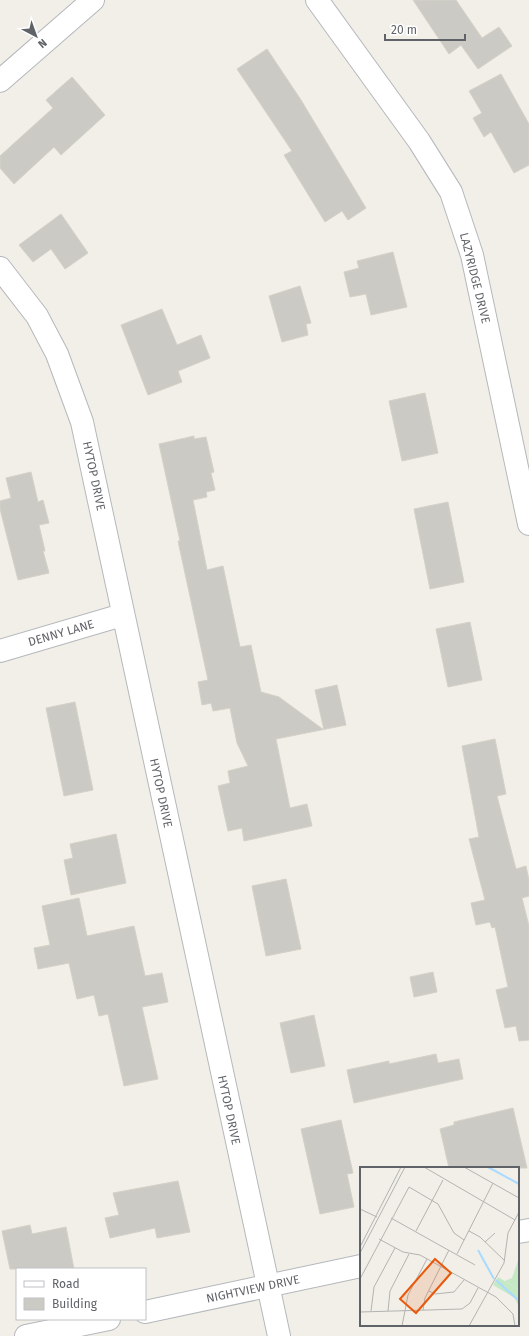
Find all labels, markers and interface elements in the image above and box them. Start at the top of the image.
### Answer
north arrow [16,16,56,56]
scale bar [385,16,465,42]
text: 20 m [391,23,417,37]
text: N [35,36,49,50]
street label: LAZYRIDGE DRIVE [457,231,493,325]
street label: HYTOP DRIVE [80,440,108,512]
street label: DENNY LANE [26,617,96,649]
street label: HYTOP DRIVE [147,757,175,829]
street label: HYTOP DRIVE [215,1074,243,1146]
inset map [360,1167,519,1326]
legend [16,1268,146,1320]
street label: NIGHTVIEW DRIVE [205,1272,301,1306]
text: Road [52,1277,80,1291]
text: Building [52,1297,98,1311]

